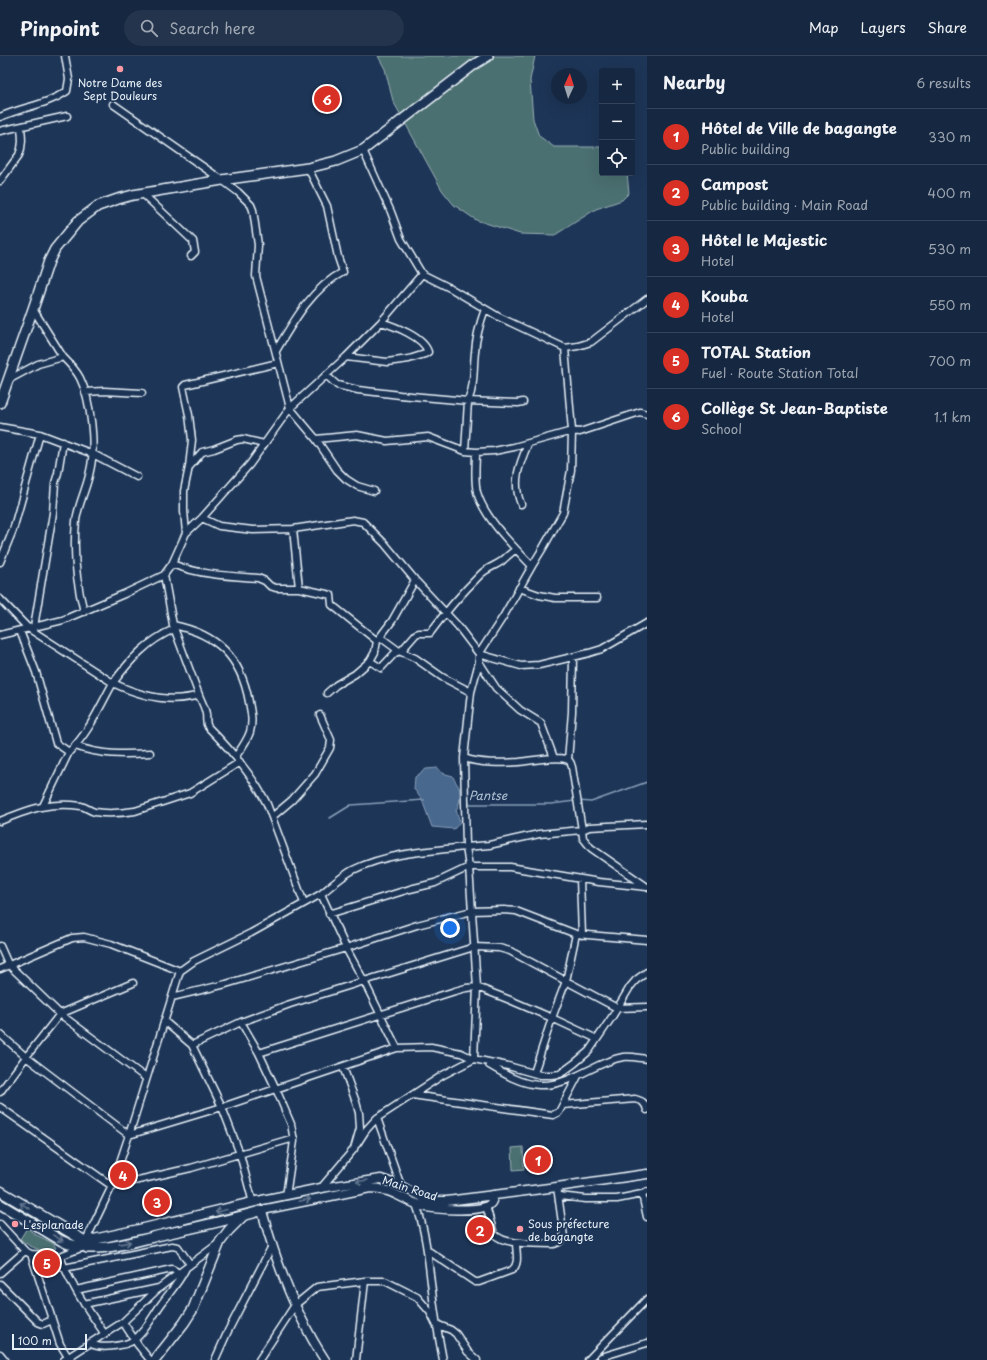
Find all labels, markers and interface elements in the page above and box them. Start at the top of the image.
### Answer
search box [124,10,404,46]
text: Pinpoint [20,14,100,42]
text: Search here [170,16,255,39]
icon: search [138,17,160,39]
text: Map [809,17,839,38]
text: Layers [861,17,906,38]
text: Share [928,17,967,38]
marker: Notre Dame des Sept Douleurs [115,64,125,74]
north arrow [551,68,587,104]
map controls [599,68,635,176]
button: + [599,68,635,104]
text: Nearby [663,69,725,95]
text: 6 results [916,73,971,92]
place label: Notre Dame des Sept Douleurs [78,74,162,104]
pin: 6 [314,84,340,114]
button: − [599,104,635,140]
text: Hôtel de Ville de bagangte [701,116,897,139]
text: 1 [673,127,679,146]
text: 330 m [928,127,971,146]
text: Public building [701,139,790,158]
button: locate [599,140,635,176]
text: Campost [701,172,768,195]
text: 2 [671,183,681,202]
text: 400 m [928,183,971,202]
text: Public building · Main Road [701,195,868,214]
text: Hôtel le Majestic [701,228,827,251]
text: 3 [672,239,680,258]
text: 530 m [928,239,971,258]
text: Hotel [701,251,734,270]
text: Kouba [701,284,748,307]
text: 4 [672,295,680,314]
text: 550 m [929,295,971,314]
text: Hotel [701,307,734,326]
text: TOTAL Station [701,340,811,363]
text: 5 [672,351,680,370]
text: 700 m [929,351,971,370]
text: Fuel · Route Station Total [701,363,858,382]
text: Collège St Jean-Baptiste [701,396,888,419]
text: 6 [671,407,681,426]
text: 1.1 km [934,407,971,426]
text: School [701,419,742,438]
water label: Pantse [469,786,508,804]
your location [440,918,460,938]
pin: 1 [525,1145,551,1175]
pin: 4 [110,1160,136,1190]
street label: Main Road [380,1171,440,1205]
one-way arrow [355,1177,368,1185]
pin: 3 [144,1187,170,1217]
one-way arrow [298,1196,311,1204]
one-way arrow [20,1202,31,1210]
one-way arrow [214,1207,227,1215]
pin: 2 [467,1215,493,1245]
place label: Sous préfecture de bagangte [528,1215,609,1245]
place label: L'esplanade [23,1216,84,1233]
marker: L'esplanade [10,1219,20,1229]
marker: Sous préfecture de bagangte [515,1224,525,1234]
one-way arrow [51,1235,63,1243]
one-way arrow [119,1238,132,1246]
pin: 5 [34,1248,60,1278]
scale bar [12,1332,87,1351]
text: 100 m [18,1332,52,1349]

